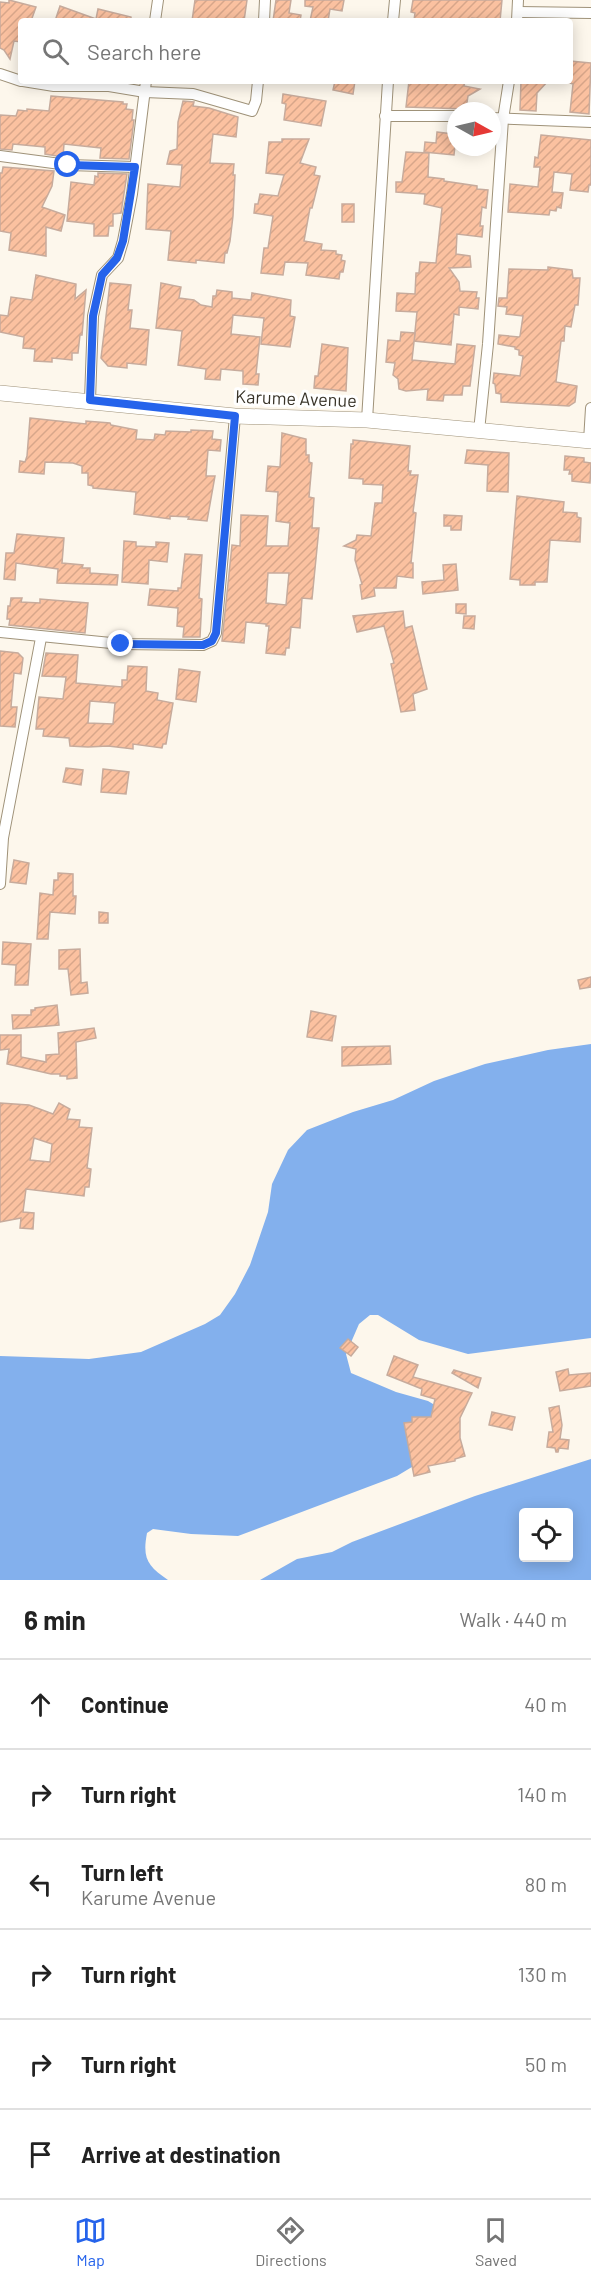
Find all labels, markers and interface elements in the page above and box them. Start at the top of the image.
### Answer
search box [18,18,573,84]
icon: search [39,35,72,68]
text: Search here [87,38,201,64]
north arrow [447,102,501,156]
route start [54,151,80,177]
street label: Karume Avenue [235,385,357,411]
route end [107,630,133,656]
map controls [519,1508,573,1562]
button: locate [519,1508,573,1562]
text: 6 min [24,1604,86,1635]
text: Walk · 440 m [459,1607,567,1631]
icon: ahead [24,1688,57,1721]
text: Continue [81,1691,169,1717]
text: 40 m [524,1692,567,1716]
icon: right [24,1778,57,1811]
text: Turn right [81,1781,176,1807]
text: 140 m [517,1782,567,1806]
text: Turn left [81,1859,164,1885]
icon: left [24,1868,57,1901]
text: 80 m [525,1872,567,1896]
text: Karume Avenue [81,1885,216,1909]
icon: right [24,1958,57,1991]
text: Turn right [81,1961,176,1987]
text: 130 m [518,1962,567,1986]
icon: right [24,2048,57,2081]
text: Turn right [81,2051,176,2077]
text: 50 m [525,2052,567,2076]
icon: arrive [24,2138,57,2171]
text: Arrive at destination [81,2141,280,2167]
tab: Map [74,2214,107,2269]
tab: Directions [255,2214,327,2269]
tab: Saved [475,2214,517,2269]

